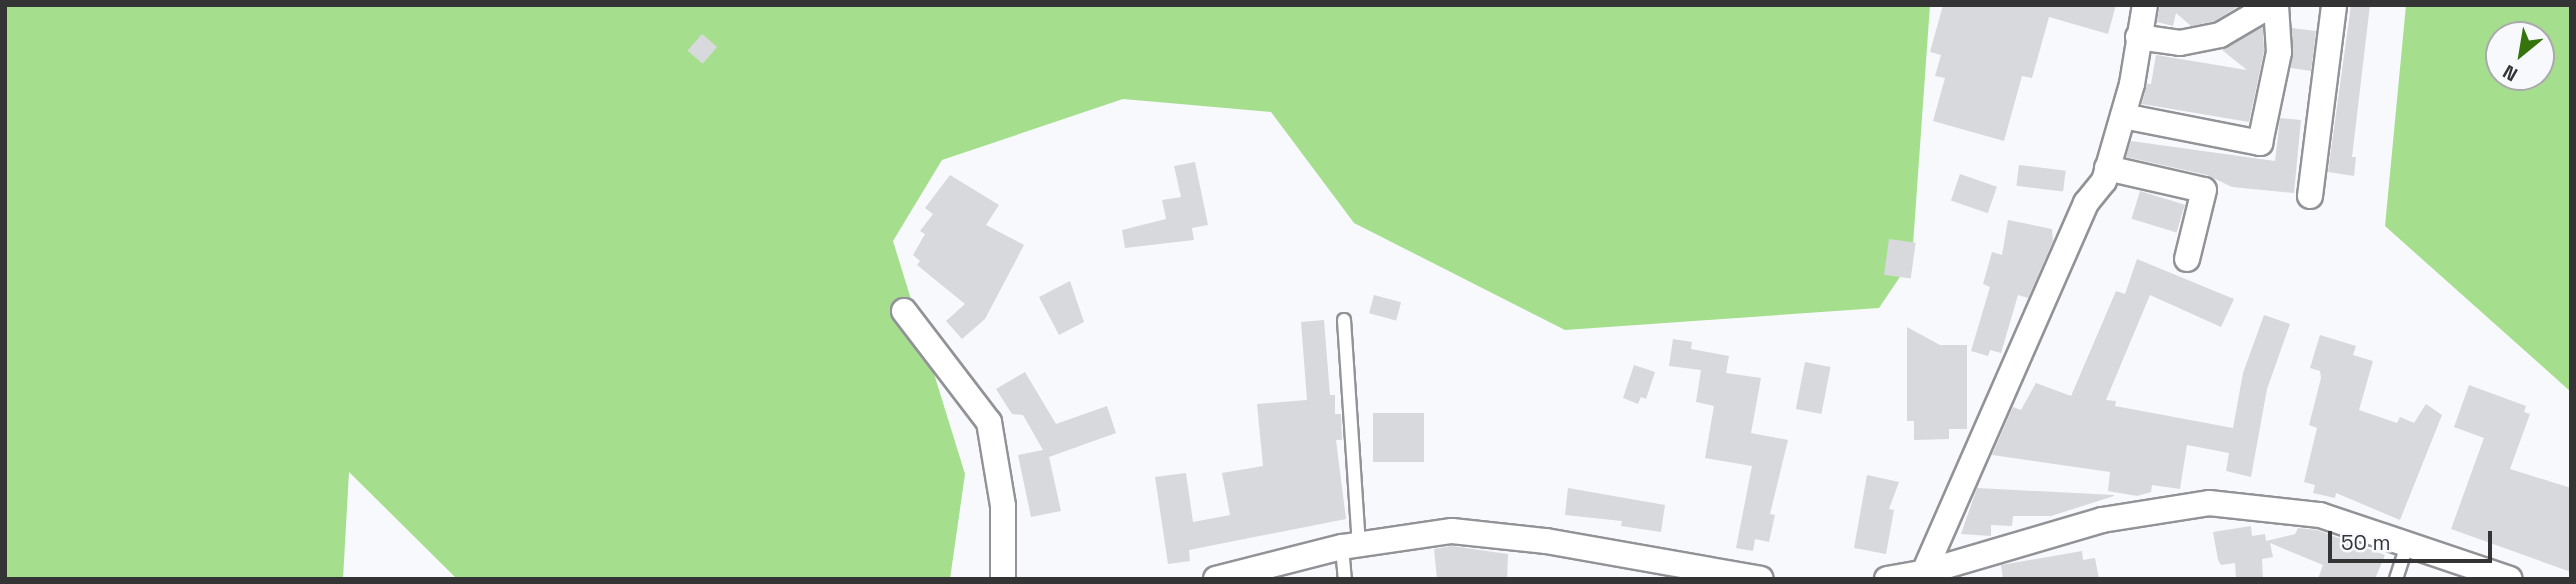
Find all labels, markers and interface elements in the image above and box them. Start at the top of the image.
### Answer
north arrow [2485,21,2555,91]
text: N [2498,59,2522,87]
scale bar [2331,518,2496,562]
text: 50 m [2341,529,2391,556]

